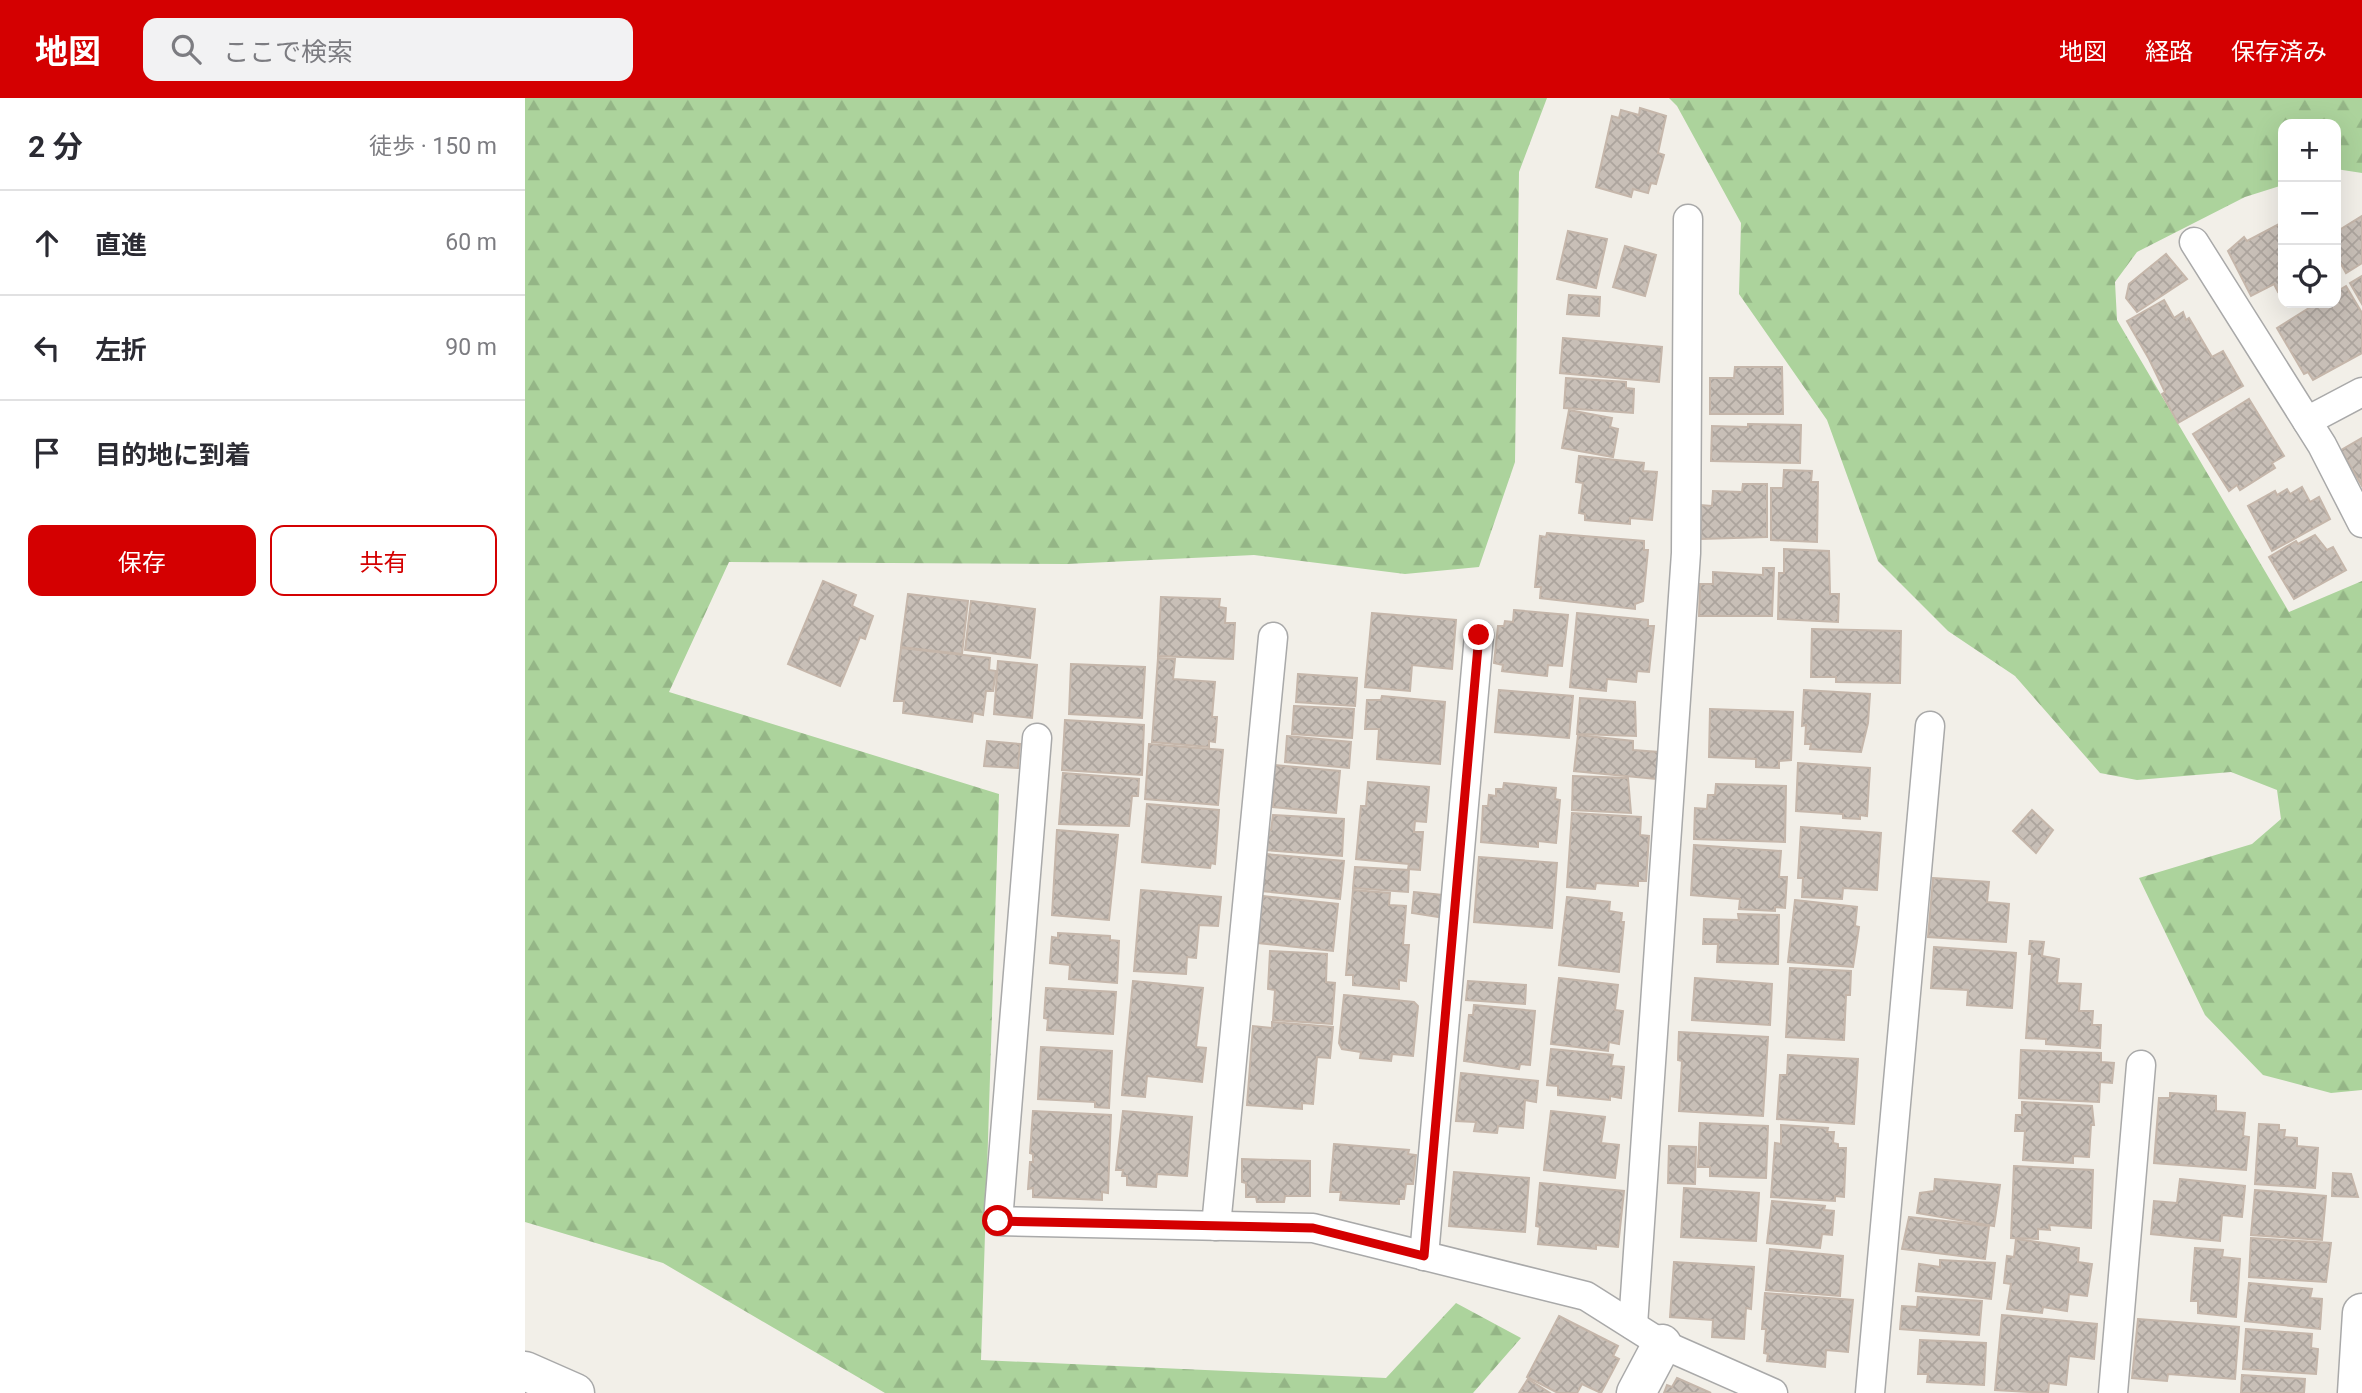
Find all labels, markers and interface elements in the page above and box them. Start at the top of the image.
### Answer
search box [143,18,633,81]
icon: search [167,30,205,68]
text: 地図 [35,32,101,71]
text: ここで検索 [223,37,353,67]
text: 地図 [2059,38,2107,66]
text: 経路 [2145,38,2193,66]
text: 保存済み [2231,38,2327,66]
map controls [2278,119,2341,308]
button: + [2278,119,2341,182]
text: 2 分 [28,129,83,164]
text: 徒歩 · 150 m [369,133,497,160]
button: − [2278,182,2341,245]
icon: ahead [28,224,66,262]
text: 60 m [445,229,497,256]
text: 直進 [95,230,147,260]
button: locate [2278,245,2341,308]
icon: left [28,329,66,367]
text: 90 m [445,334,497,361]
text: 左折 [95,335,147,365]
icon: arrive [28,434,66,472]
text: 目的地に到着 [95,440,251,470]
button: 保存 [28,525,256,596]
button: 共有 [270,525,497,596]
route end [1463,619,1494,650]
route start [982,1205,1013,1236]

